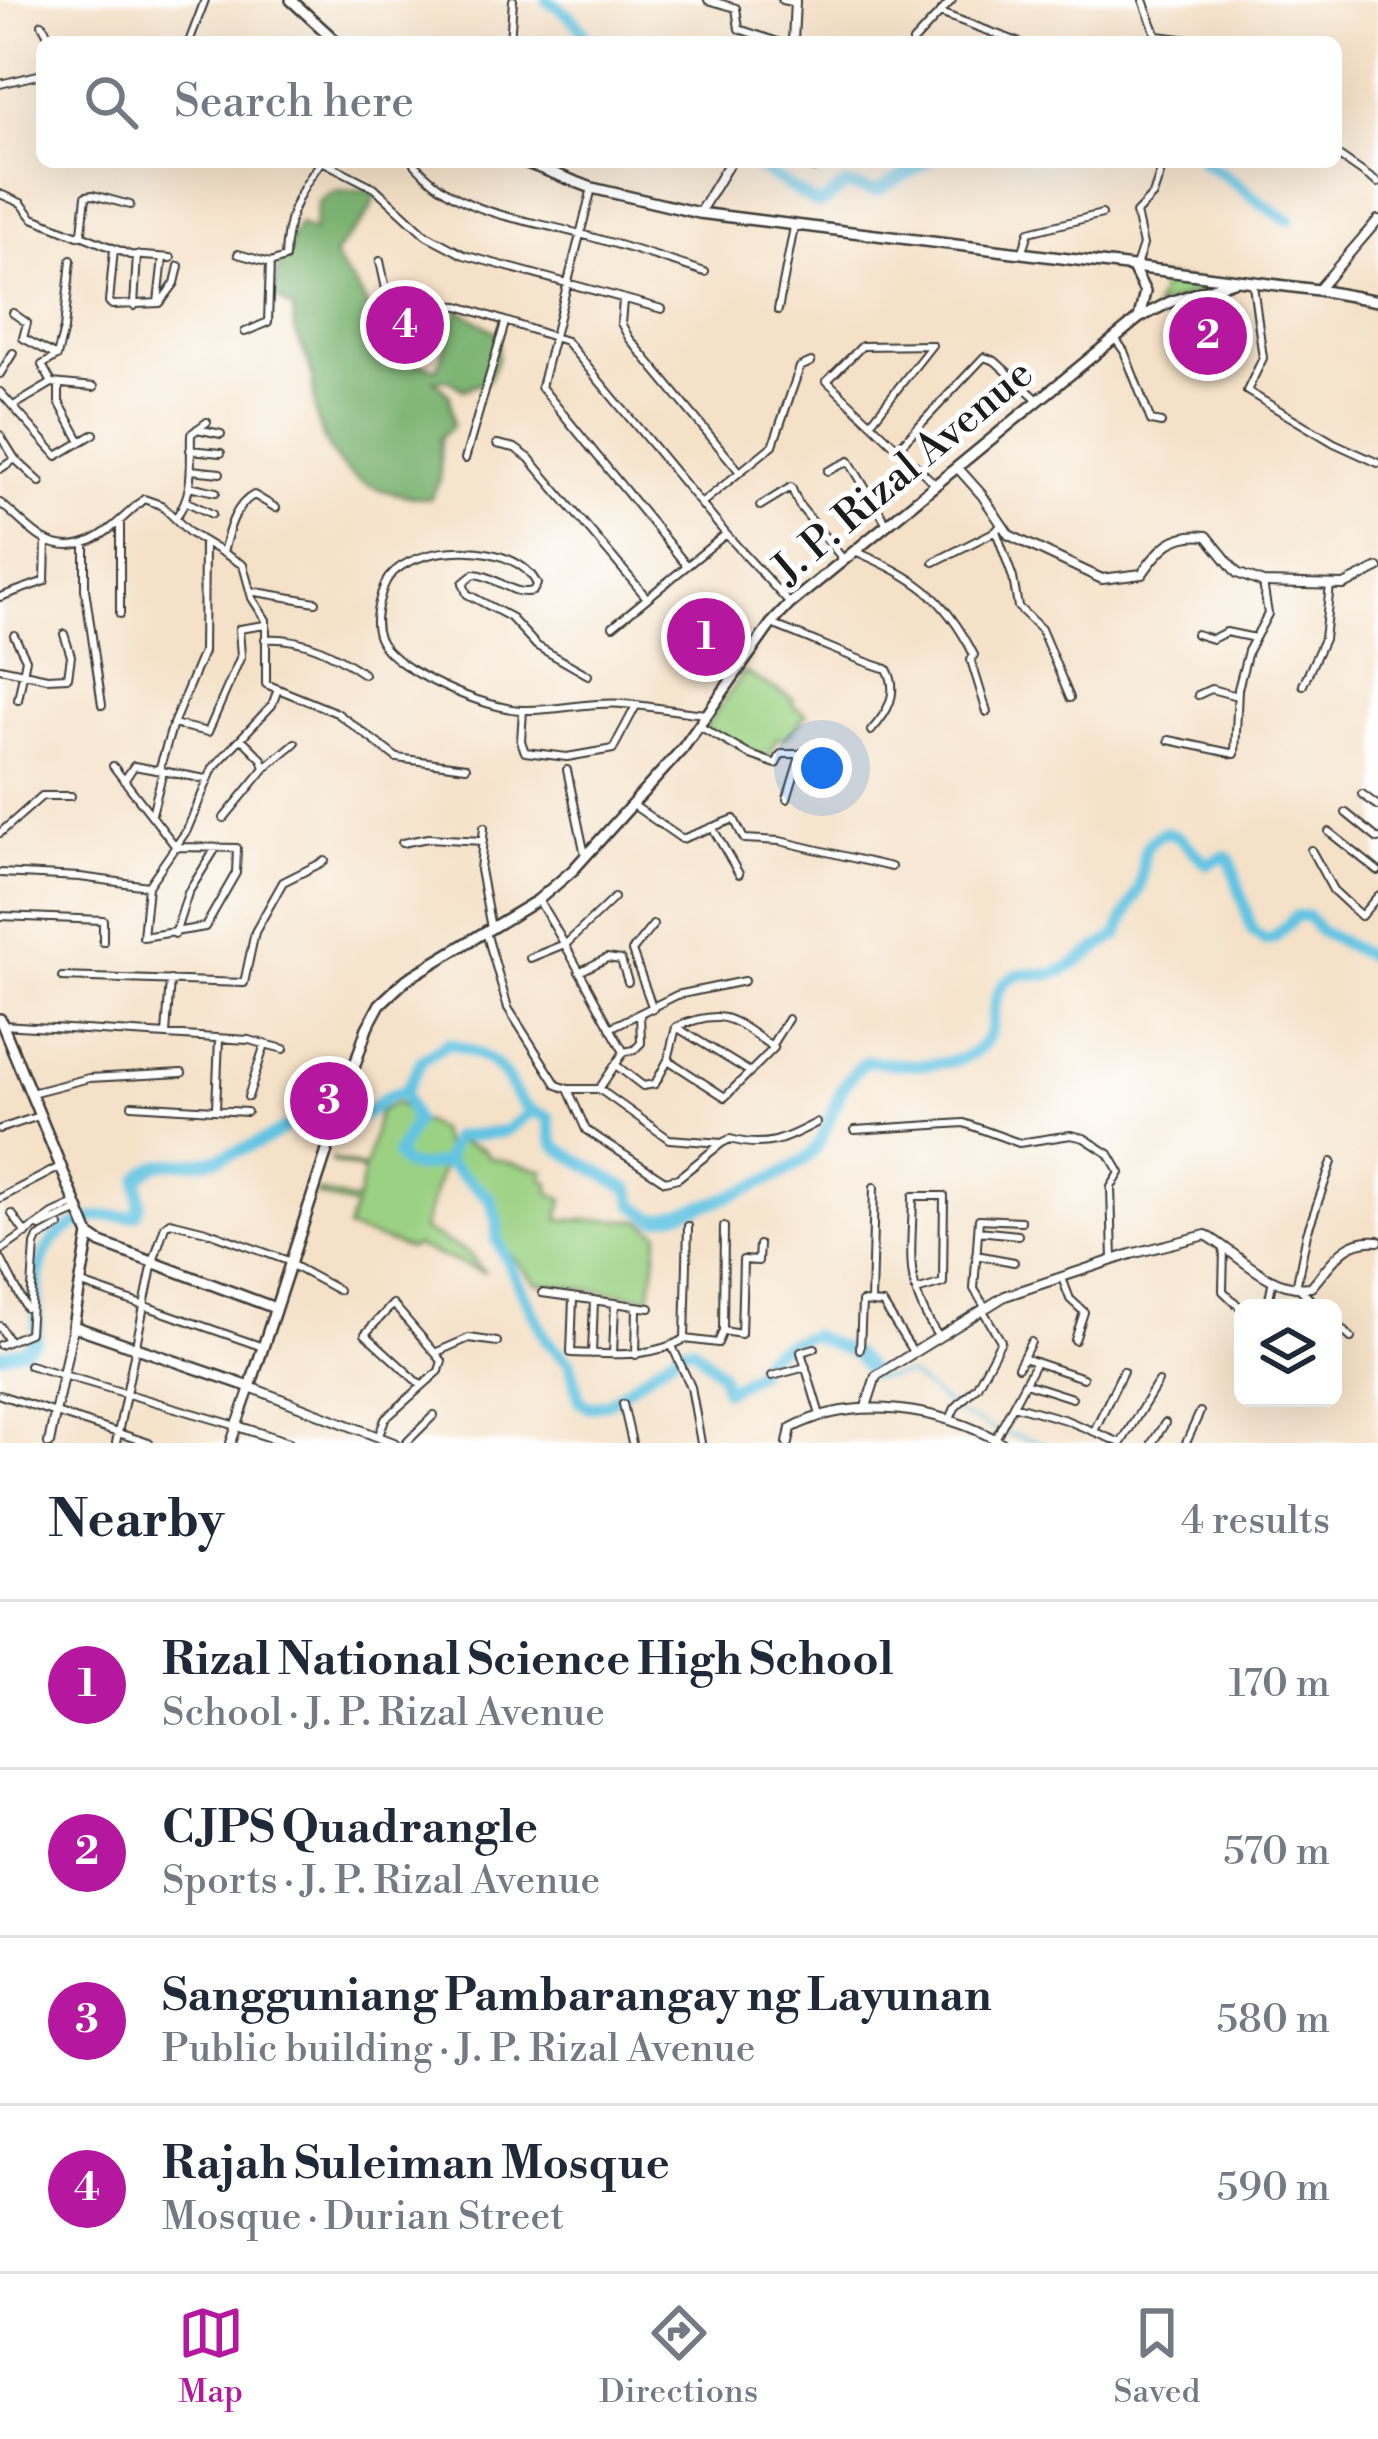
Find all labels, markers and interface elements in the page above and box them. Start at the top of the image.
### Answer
search box [36,36,1342,168]
icon: search [78,69,144,135]
text: Search here [174,74,414,131]
pin: 4 [366,280,444,370]
pin: 2 [1169,291,1247,381]
street label: J. P. Rizal Avenue [761,348,1044,597]
pin: 1 [667,592,745,682]
your location [792,738,852,798]
pin: 3 [290,1056,368,1146]
map controls [1234,1299,1342,1407]
button: layers [1234,1299,1342,1407]
text: Nearby [48,1489,224,1553]
text: 4 results [1181,1497,1330,1546]
text: Rizal National Science High School [162,1632,894,1689]
text: 1 [78,1660,96,1709]
text: 170 m [1228,1660,1330,1709]
text: School · J. P. Rizal Avenue [162,1689,605,1738]
text: CJPS Quadrangle [162,1800,538,1857]
text: 2 [75,1828,99,1877]
text: 570 m [1223,1828,1330,1877]
text: Sports · J. P. Rizal Avenue [162,1857,600,1906]
text: Sangguniang Pambarangay ng Layunan [162,1968,992,2025]
text: 3 [75,1996,99,2045]
text: 580 m [1217,1996,1330,2045]
text: Public building · J. P. Rizal Avenue [162,2025,756,2074]
text: Rajah Suleiman Mosque [162,2136,670,2193]
text: 4 [74,2164,100,2213]
text: 590 m [1217,2164,1330,2213]
text: Mosque · Durian Street [162,2193,564,2242]
tab: Map [178,2300,244,2413]
tab: Directions [599,2300,758,2413]
tab: Saved [1114,2300,1200,2413]

